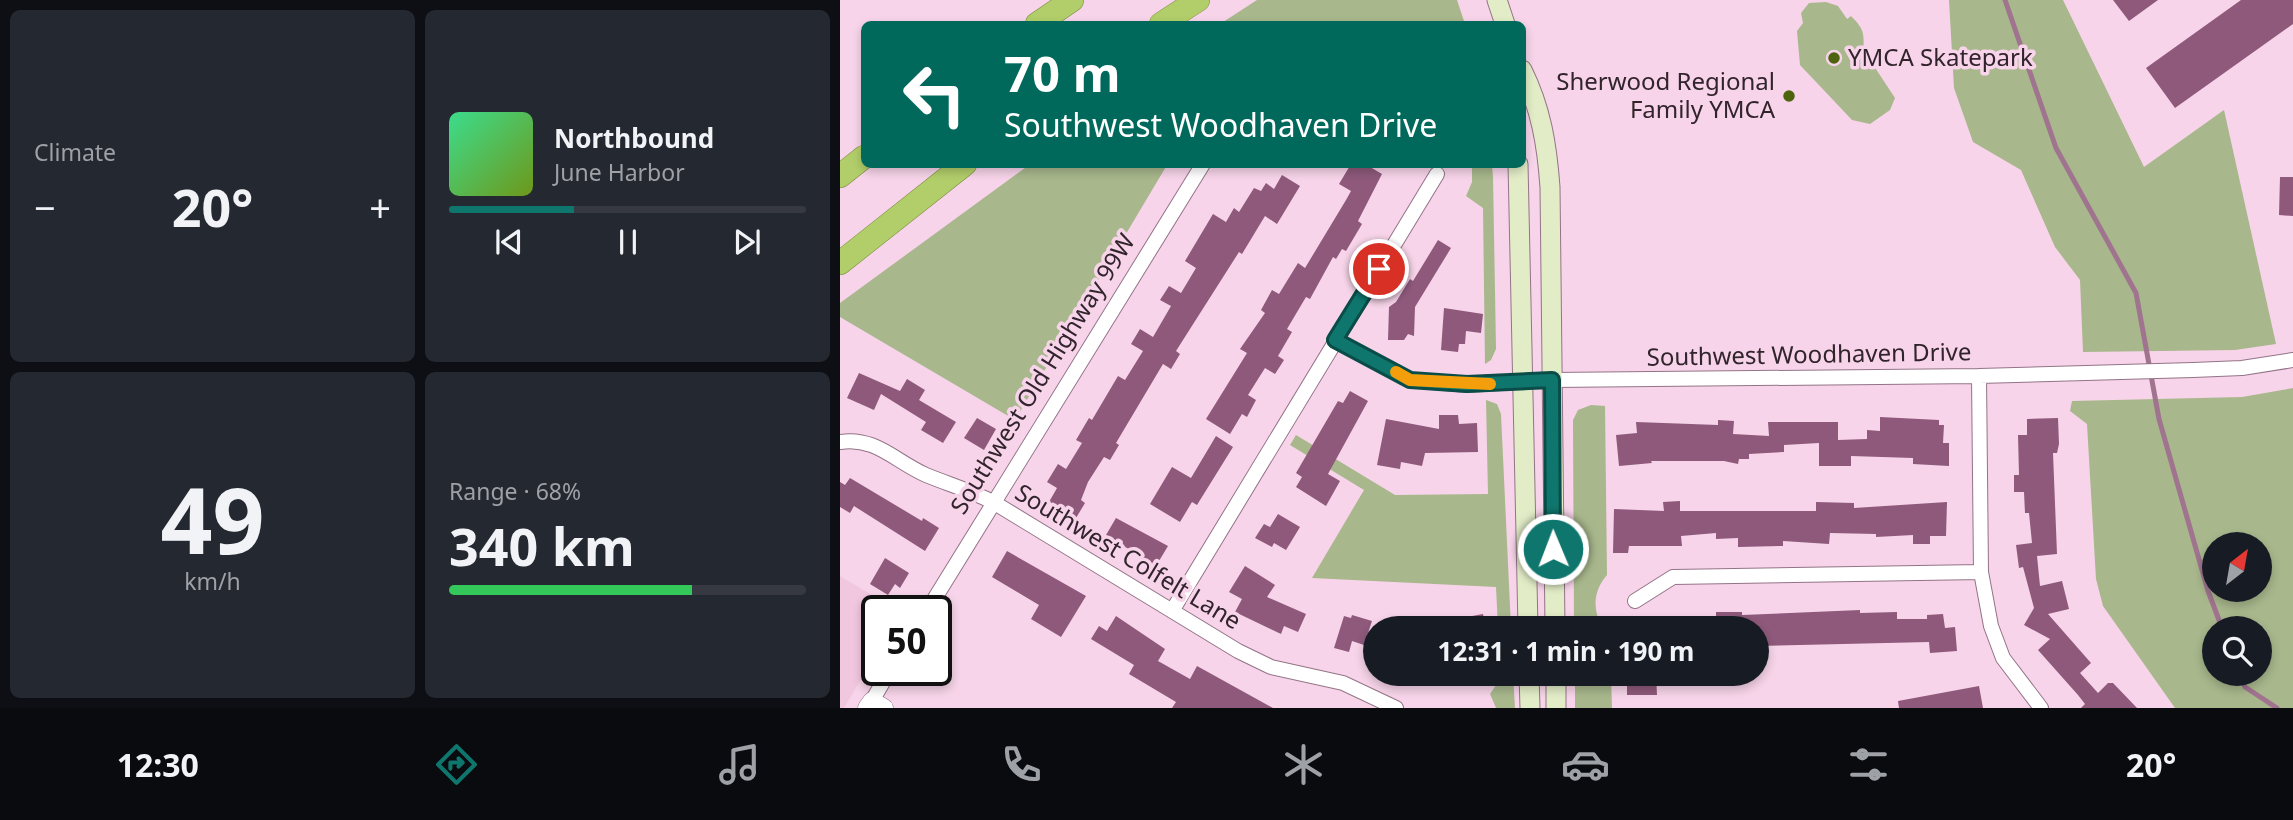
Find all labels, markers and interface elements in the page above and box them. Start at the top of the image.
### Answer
text: 70 m [1004,40,1121,106]
place label: YMCA Skatepark [1848,40,2033,73]
icon: left [889,49,980,140]
marker: YMCA Skatepark [1826,50,1842,66]
place label: Sherwood Regional Family YMCA [1556,64,1776,125]
marker: Sherwood Regional Family YMCA [1781,88,1797,104]
text: Southwest Woodhaven Drive [1004,103,1437,146]
text: Northbound [554,120,714,156]
text: Climate [34,136,116,168]
text: June Harbor [554,156,685,188]
text: 20° [172,171,253,242]
text: − [34,181,56,233]
text: + [369,181,391,233]
icon: previous [490,223,528,261]
icon: pause [609,223,647,261]
icon: next [728,223,766,261]
street label: Southwest Old Highway 99W [942,226,1142,520]
pin [1349,239,1409,299]
icon: arrive [1360,250,1398,288]
street label: Southwest Woodhaven Drive [1646,334,1972,373]
text: 49 [160,457,265,581]
text: Range · 68% [449,475,581,507]
street label: Southwest Colfelt Lane [1010,475,1248,636]
text: 340 km [449,510,635,581]
position arrow [1516,512,1590,586]
north arrow [2202,532,2272,602]
map controls [2202,532,2272,686]
text: km/h [184,565,241,597]
speed limit sign: 50 [861,595,952,686]
button: search [2202,616,2272,686]
text: 12:31 · 1 min · 190 m [1438,633,1694,669]
icon: directions [432,740,481,789]
icon: music [715,740,764,789]
icon: phone [997,740,1046,789]
icon: climate [1279,740,1328,789]
icon: car [1561,740,1610,789]
icon: filters [1844,740,1893,789]
text: 12:30 [117,743,199,786]
text: 20° [2126,743,2176,786]

